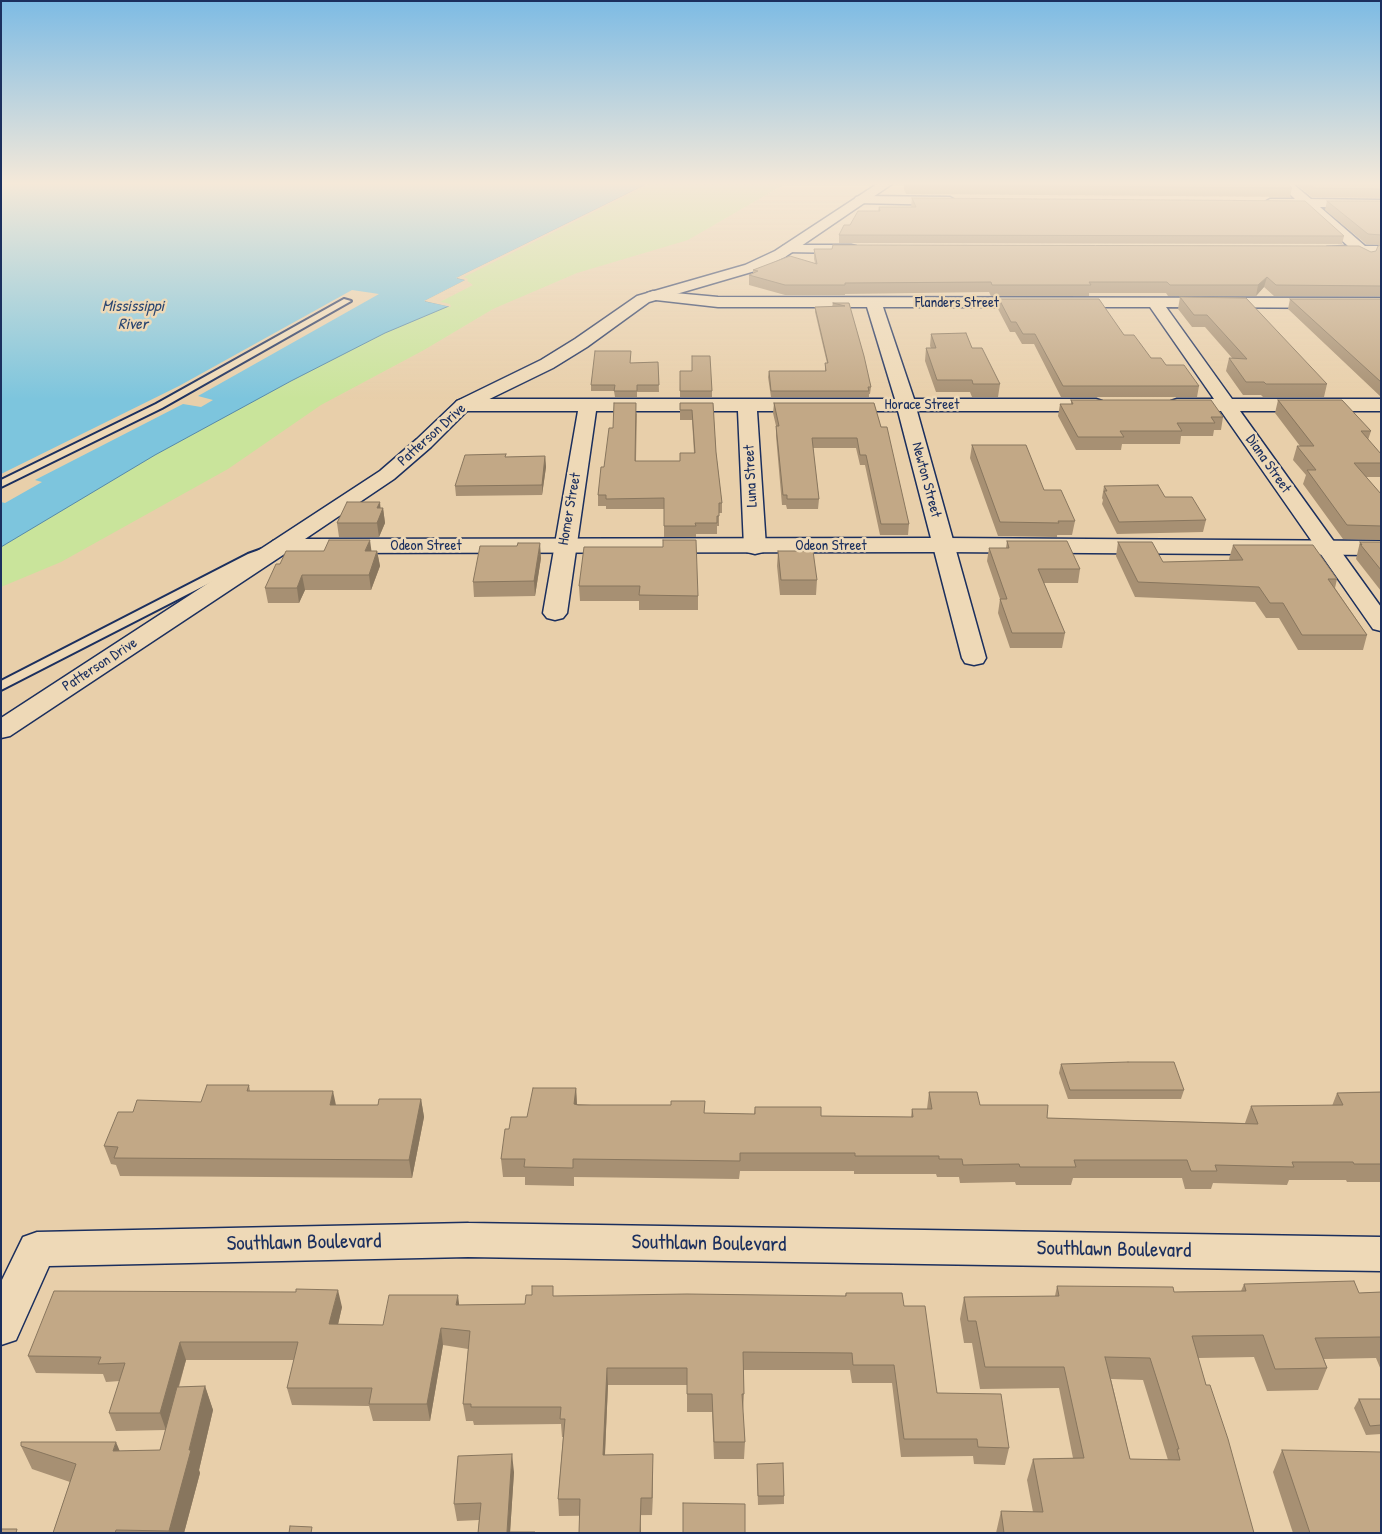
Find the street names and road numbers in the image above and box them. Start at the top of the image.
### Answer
street label: Flanders Street [915,294,999,312]
street label: Horace Street [885,396,959,414]
street label: Patterson Drive [394,400,470,470]
street label: Diana Street [1241,431,1295,497]
street label: Newton Street [907,440,945,520]
street label: Luna Street [740,444,762,508]
street label: Homer Street [555,471,585,547]
street label: Odeon Street [390,537,462,555]
street label: Odeon Street [795,537,867,555]
street label: Patterson Drive [59,634,141,696]
street label: Southlawn Boulevard [226,1229,382,1257]
street label: Southlawn Boulevard [631,1230,787,1258]
street label: Southlawn Boulevard [1036,1236,1192,1264]

